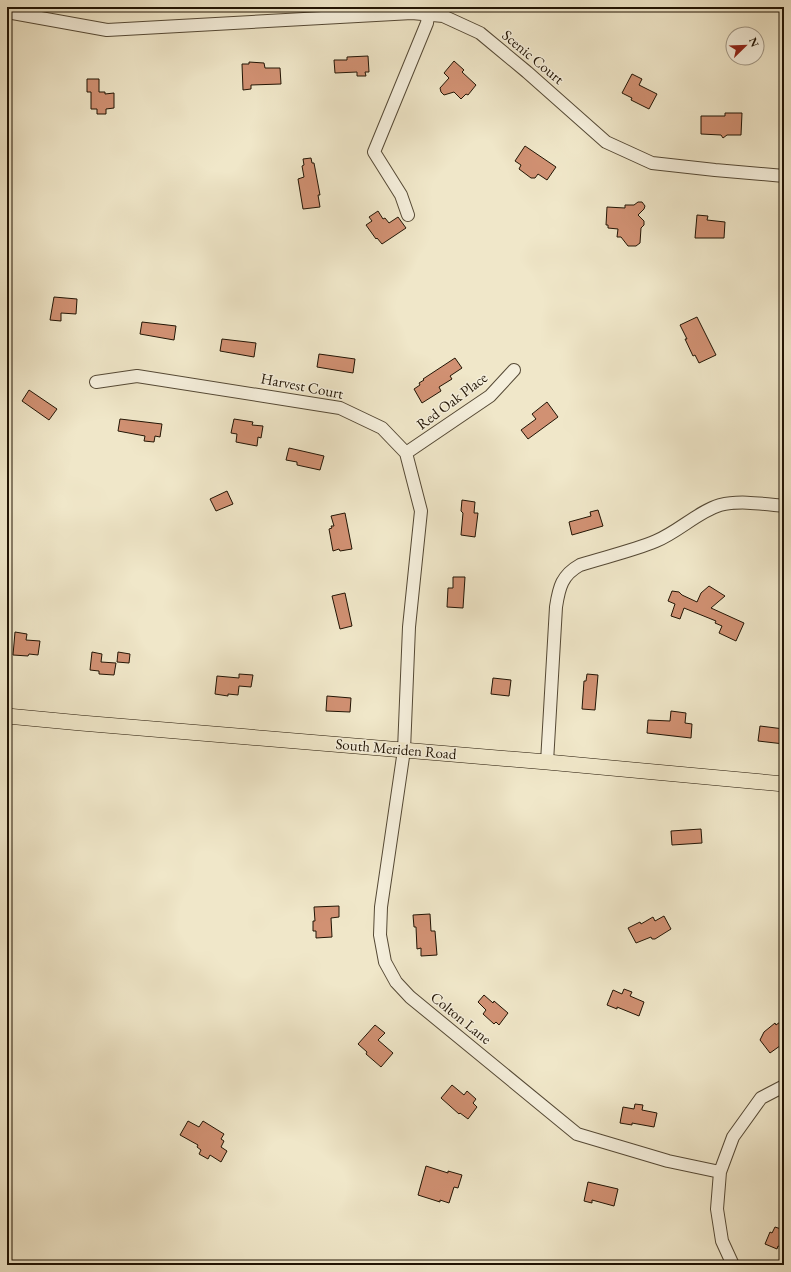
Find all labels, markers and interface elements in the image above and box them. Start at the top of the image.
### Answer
street label: Scenic Court [498,25,568,88]
north arrow [725,26,765,66]
text: N [746,35,762,49]
street label: Harvest Court [259,368,345,403]
street label: Red Oak Place [412,368,491,433]
street label: South Meriden Road [335,734,458,763]
street label: Colton Lane [427,987,496,1048]

